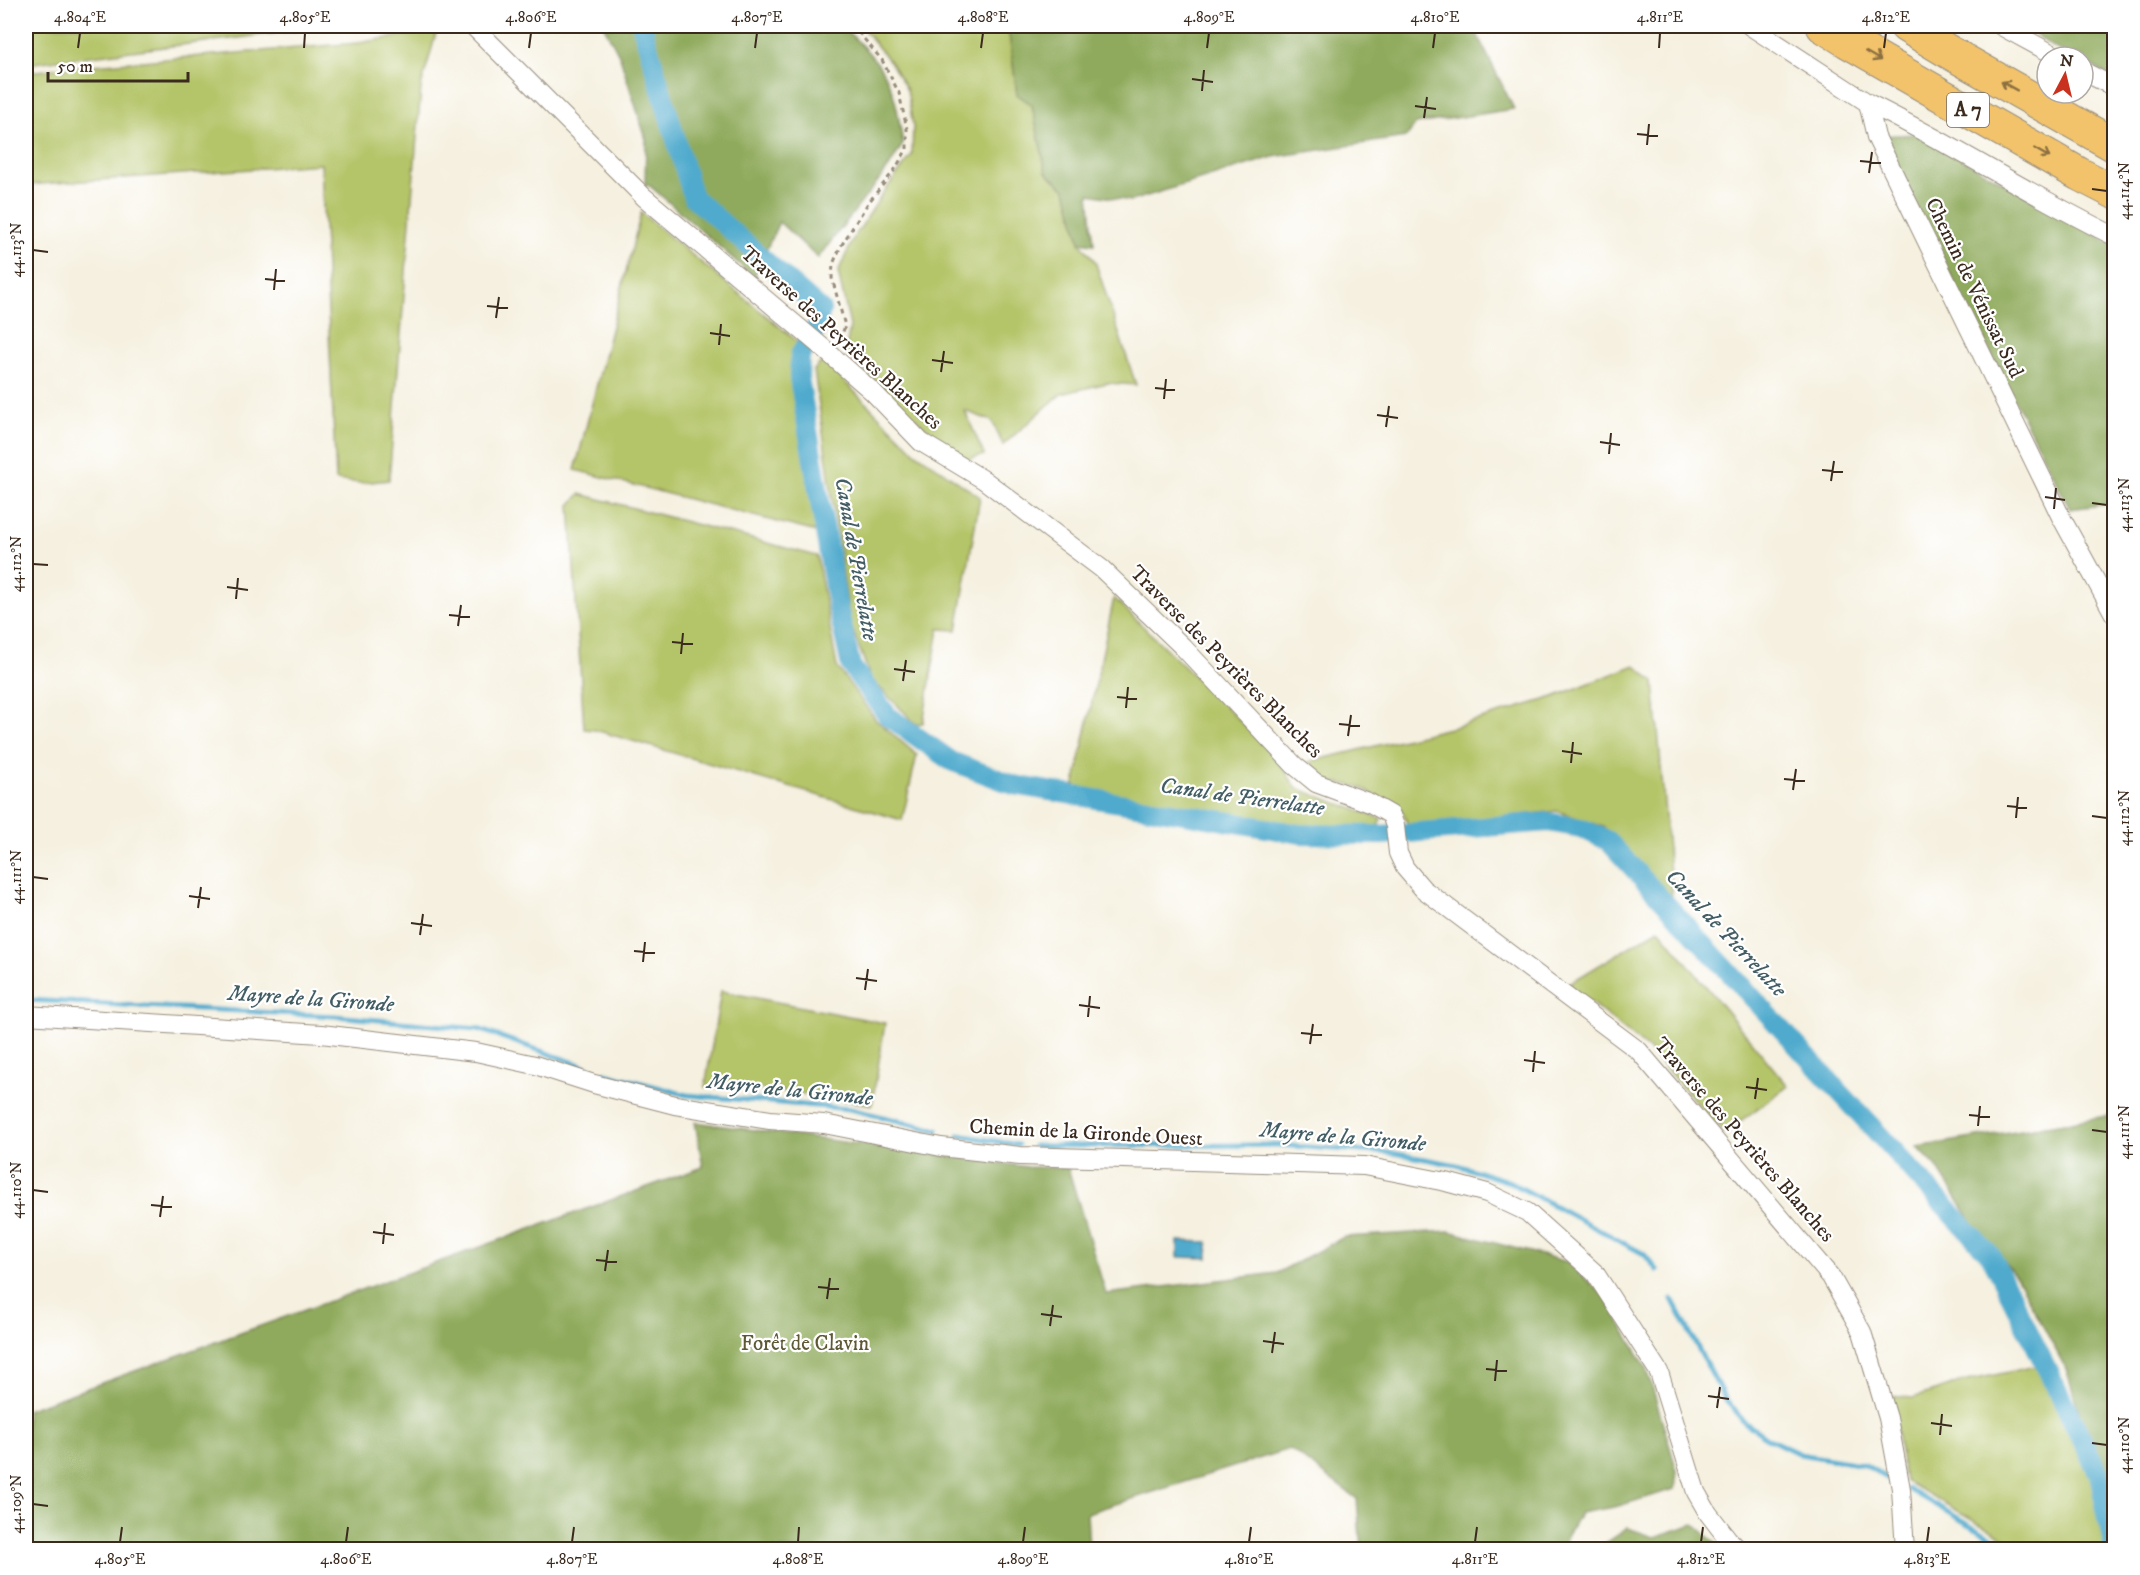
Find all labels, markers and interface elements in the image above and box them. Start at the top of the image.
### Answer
text: 4.804°E [54,8,106,27]
text: 4.805°E [280,8,331,27]
text: 4.806°E [505,8,557,27]
text: 4.807°E [731,8,783,27]
text: 4.808°E [957,8,1009,27]
text: 4.809°E [1183,8,1235,27]
text: 4.810°E [1411,8,1460,27]
text: 4.811°E [1637,8,1684,27]
text: 4.812°E [1862,8,1911,27]
scale bar [48,45,188,83]
north arrow [2035,45,2095,105]
one-way arrow [1864,50,1881,62]
text: N [2059,50,2074,72]
text: 50 m [57,56,93,78]
one-way arrow [2000,80,2018,91]
road number: A 7 [1947,93,1989,127]
one-way arrow [2033,147,2050,159]
text: 44.114°N [2115,162,2134,220]
street label: Chemin de Vénissat Sud [1919,194,2029,383]
text: 44.113°N [7,223,26,277]
street label: Traverse des Peyrières Blanches [735,241,947,435]
water label: Canal de Pierrelatte [828,475,884,643]
text: 44.113°N [2115,478,2134,532]
text: 44.112°N [7,536,26,592]
street label: Traverse des Peyrières Blanches [1124,560,1328,764]
water label: Canal de Pierrelatte [1158,772,1326,822]
text: 44.112°N [2115,790,2134,846]
text: 44.111°N [7,850,26,904]
water label: Canal de Pierrelatte [1660,863,1793,1003]
water label: Mayre de la Gironde [225,980,395,1018]
street label: Traverse des Peyrières Blanches [1648,1032,1840,1248]
water label: Mayre de la Gironde [704,1068,875,1112]
text: 44.111°N [2115,1105,2134,1159]
street label: Chemin de la Gironde Ouest [969,1114,1204,1152]
water label: Mayre de la Gironde [1257,1116,1427,1158]
text: 44.110°N [7,1161,26,1219]
park label: Forêt de Clavin [741,1331,869,1357]
text: 44.110°N [2115,1416,2134,1474]
text: 44.109°N [7,1474,26,1534]
text: 4.805°E [95,1550,146,1569]
text: 4.806°E [320,1550,372,1569]
text: 4.807°E [546,1550,598,1569]
text: 4.808°E [772,1550,824,1569]
text: 4.809°E [997,1550,1049,1569]
text: 4.810°E [1225,1550,1274,1569]
text: 4.811°E [1452,1550,1499,1569]
text: 4.812°E [1677,1550,1726,1569]
text: 4.813°E [1904,1550,1951,1569]

